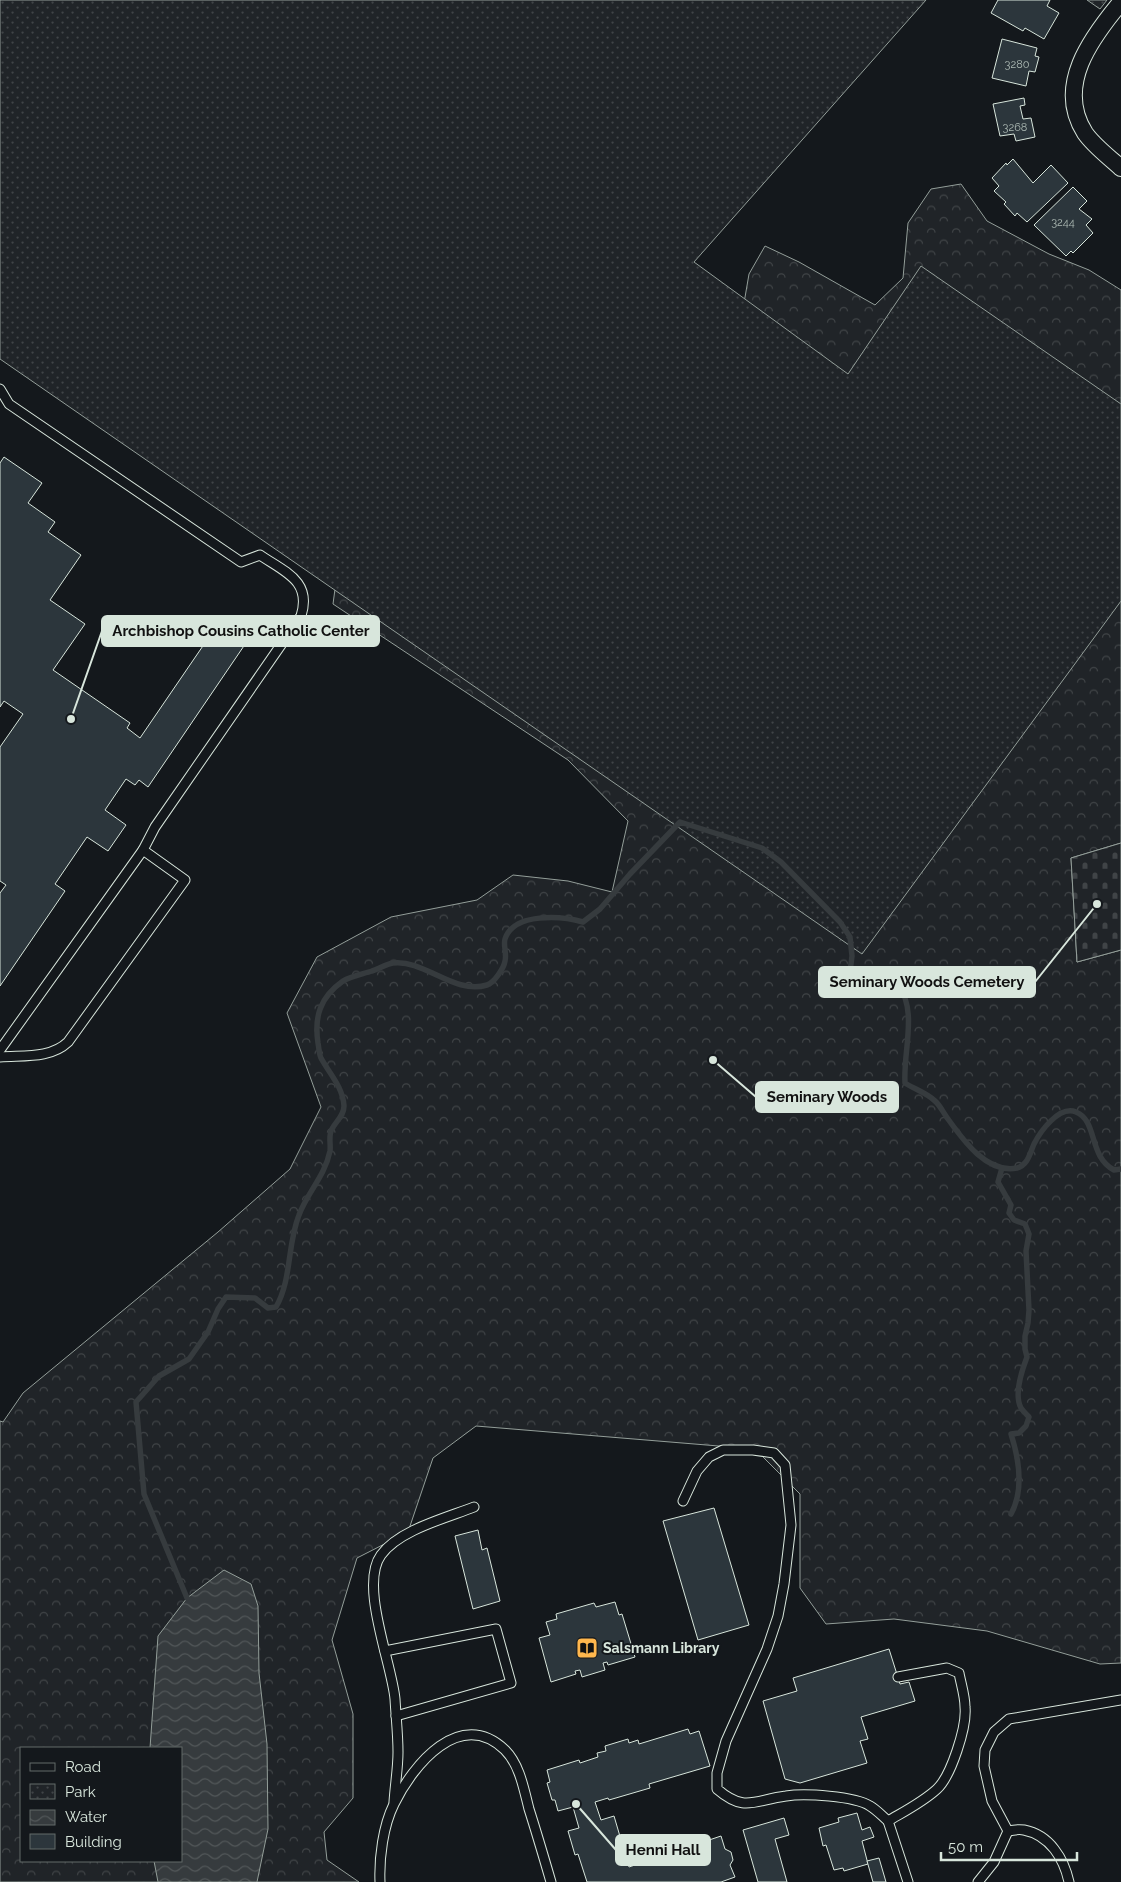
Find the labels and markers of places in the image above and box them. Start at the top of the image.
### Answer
callout: Archbishop Cousins Catholic Center [102,616,379,646]
callout: Seminary Woods Cemetery [819,967,1035,997]
callout: Seminary Woods [756,1082,898,1112]
library icon: Salsmann Library [575,1636,599,1660]
place label: Salsmann Library [603,1640,720,1656]
callout: Henni Hall [616,1835,710,1865]

